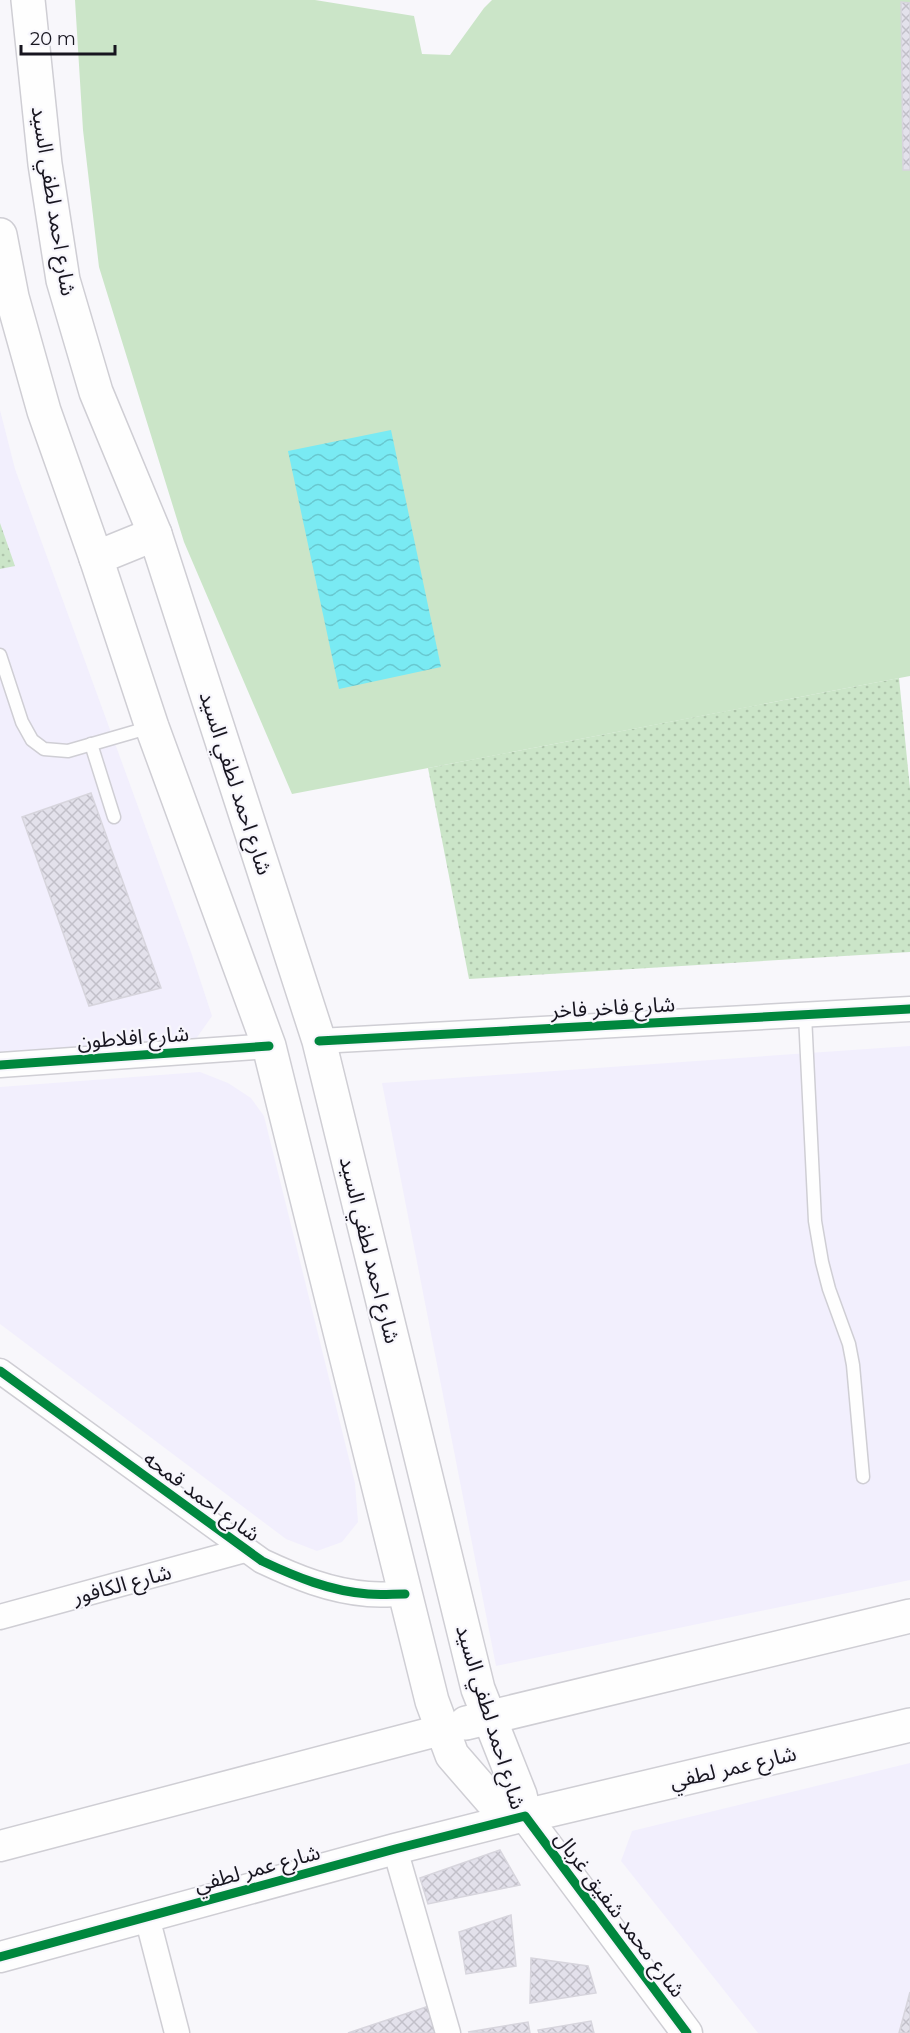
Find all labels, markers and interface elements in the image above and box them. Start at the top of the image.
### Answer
scale bar [21,18,116,56]
text: 20 m [30,28,76,50]
street label: شارع احمد لطفي السيد [23,104,81,298]
street label: شارع احمد لطفي السيد [191,688,278,879]
street label: شارع فاخر فاخر [549,991,676,1026]
street label: شارع افلاطون [76,1021,190,1056]
street label: شارع احمد لطفي السيد [331,1154,405,1347]
street label: شارع احمد قمحه [137,1445,265,1549]
street label: شارع الكافور [69,1559,175,1612]
street label: شارع احمد لطفي السيد [447,1622,531,1813]
street label: شارع عمر لطفي [667,1740,800,1797]
street label: شارع محمد شفيق غربال [547,1826,691,2004]
street label: شارع عمر لطفي [191,1839,324,1901]

